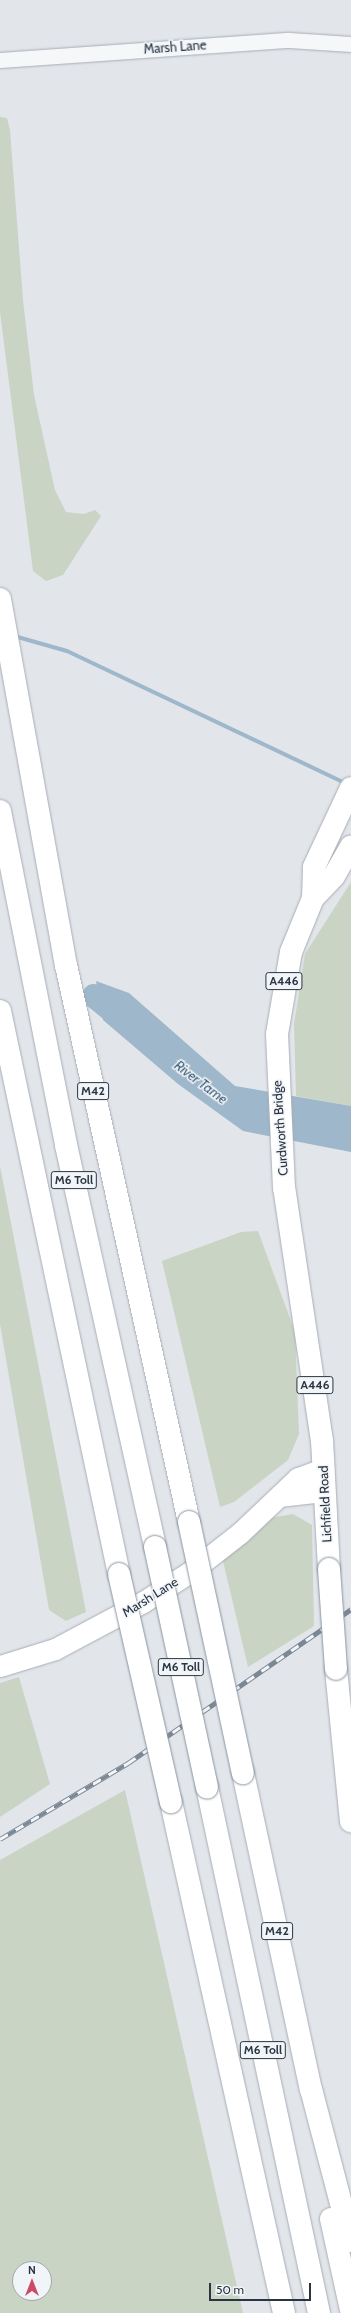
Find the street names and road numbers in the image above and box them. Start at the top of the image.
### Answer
street label: Marsh Lane [143,37,207,57]
road number: A446 [265,971,303,991]
street label: Curdworth Bridge [269,1080,291,1176]
road number: M42 [77,1081,109,1101]
road number: M6 Toll [50,1170,98,1190]
road number: A446 [296,1375,334,1395]
street label: Lichfield Road [315,1465,335,1543]
street label: Marsh Lane [119,1574,181,1620]
road number: M6 Toll [157,1657,205,1677]
road number: M42 [261,1921,293,1941]
road number: M6 Toll [239,2040,287,2060]

